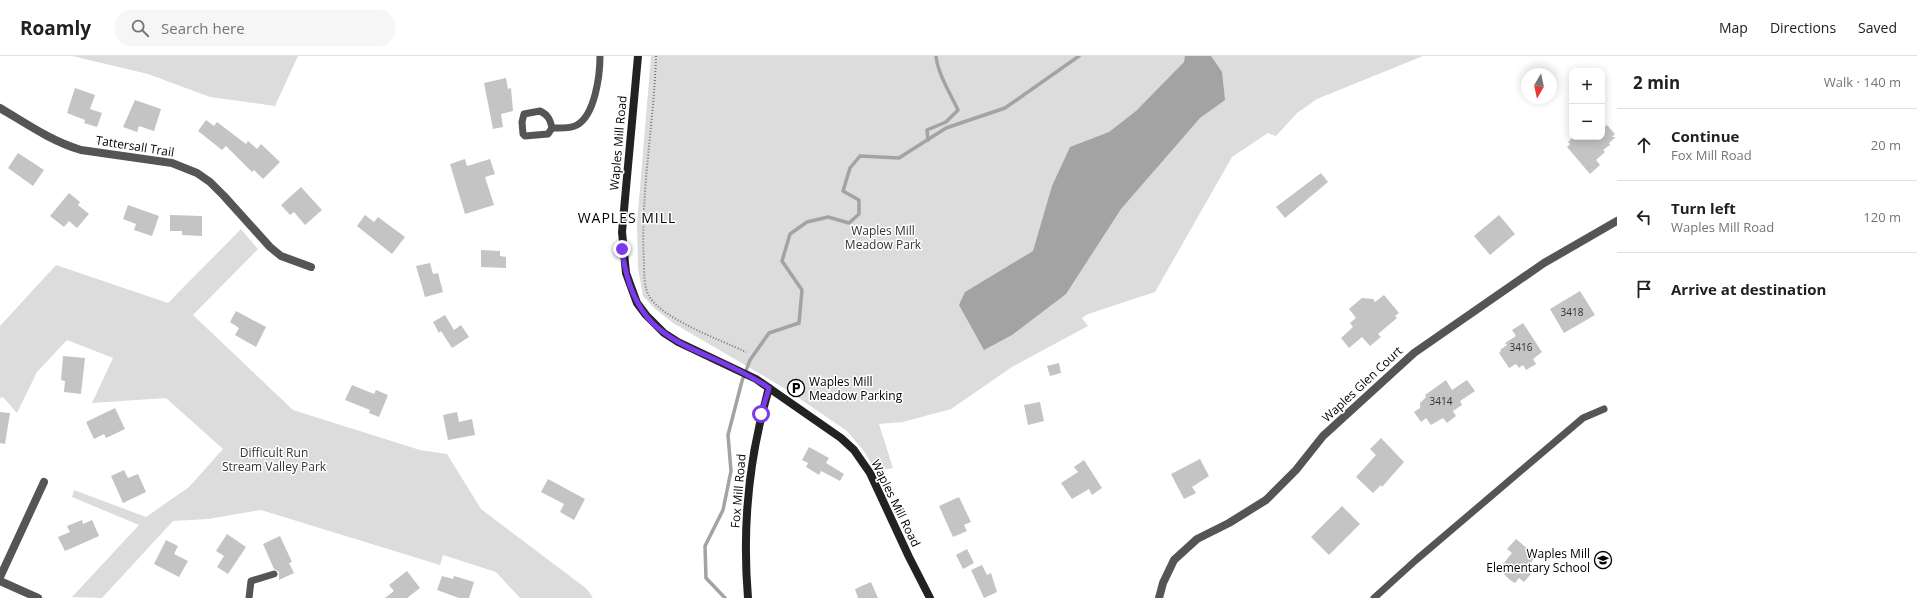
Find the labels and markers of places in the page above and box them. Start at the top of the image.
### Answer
place label: Waples Mill Meadow Parking [809,373,903,404]
parking icon: Waples Mill Meadow Parking [786,378,806,398]
place label: Waples Mill Elementary School [1486,545,1590,576]
school or university icon: Waples Mill Elementary School [1593,550,1613,570]

